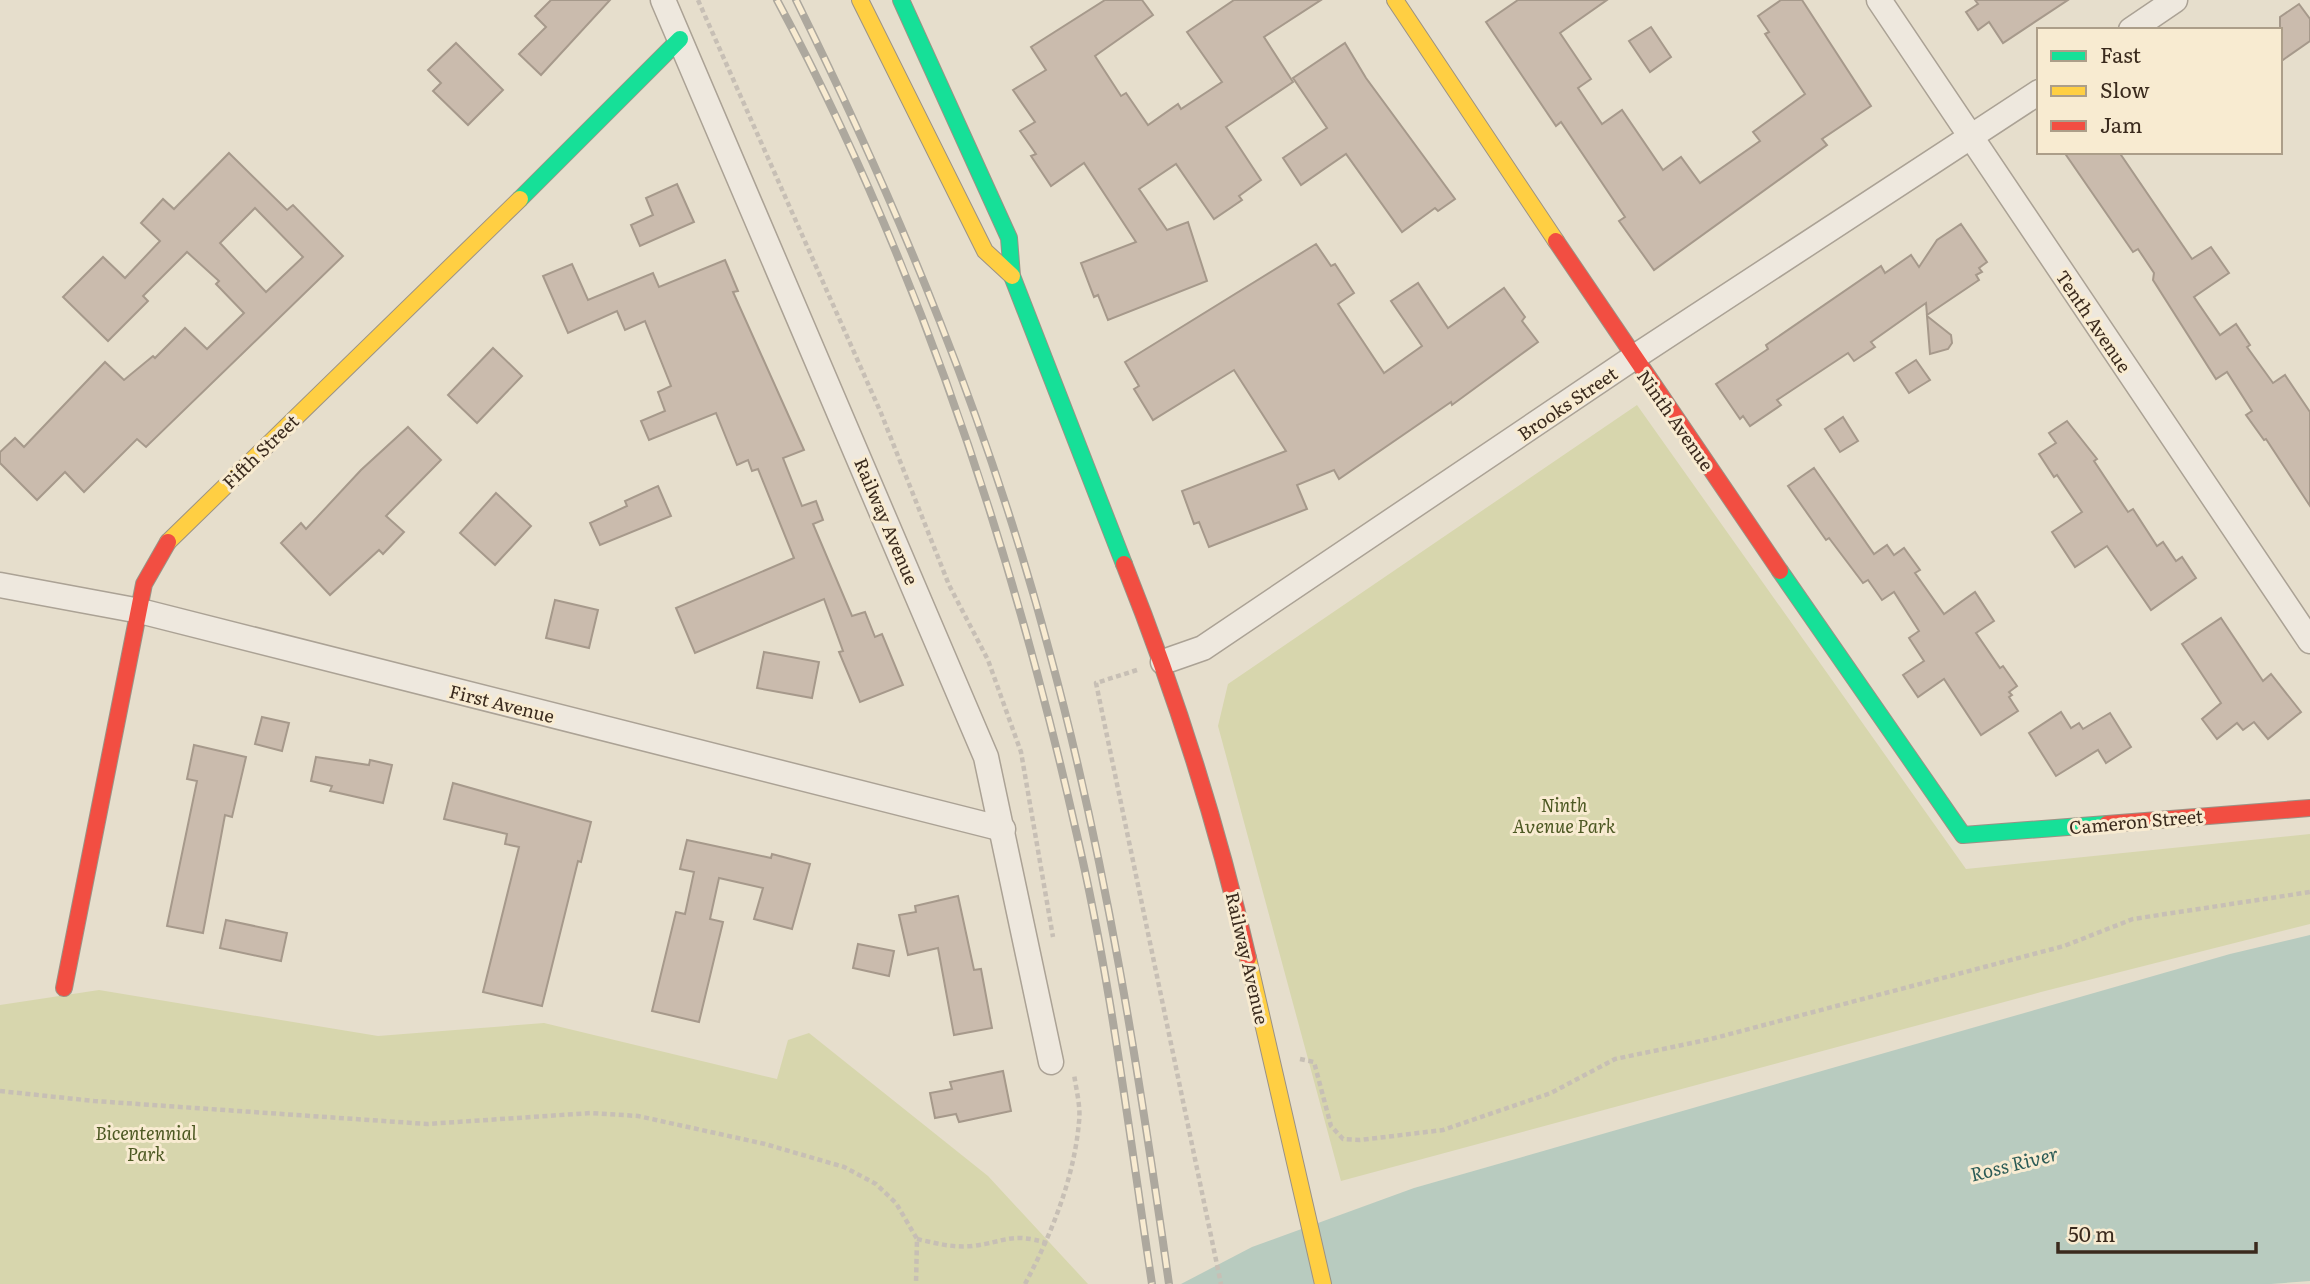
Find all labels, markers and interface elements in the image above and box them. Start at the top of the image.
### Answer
legend [2037,28,2282,154]
text: Fast [2100,38,2141,69]
text: Slow [2100,73,2150,104]
text: Jam [2100,108,2142,139]
street label: Tenth Avenue [2050,264,2138,378]
street label: Brooks Street [1512,359,1623,446]
street label: Ninth Avenue [1631,364,1721,476]
street label: Fifth Street [216,407,305,494]
street label: Railway Avenue [848,453,926,589]
street label: First Avenue [447,677,557,729]
park label: Ninth Avenue Park [1512,791,1616,839]
street label: Cameron Street [2068,802,2205,840]
street label: Railway Avenue [1220,889,1276,1027]
park label: Bicentennial Park [95,1119,198,1167]
water label: Ross River [1967,1138,2061,1187]
scale bar [2058,1210,2256,1254]
text: 50 m [2068,1217,2115,1248]

